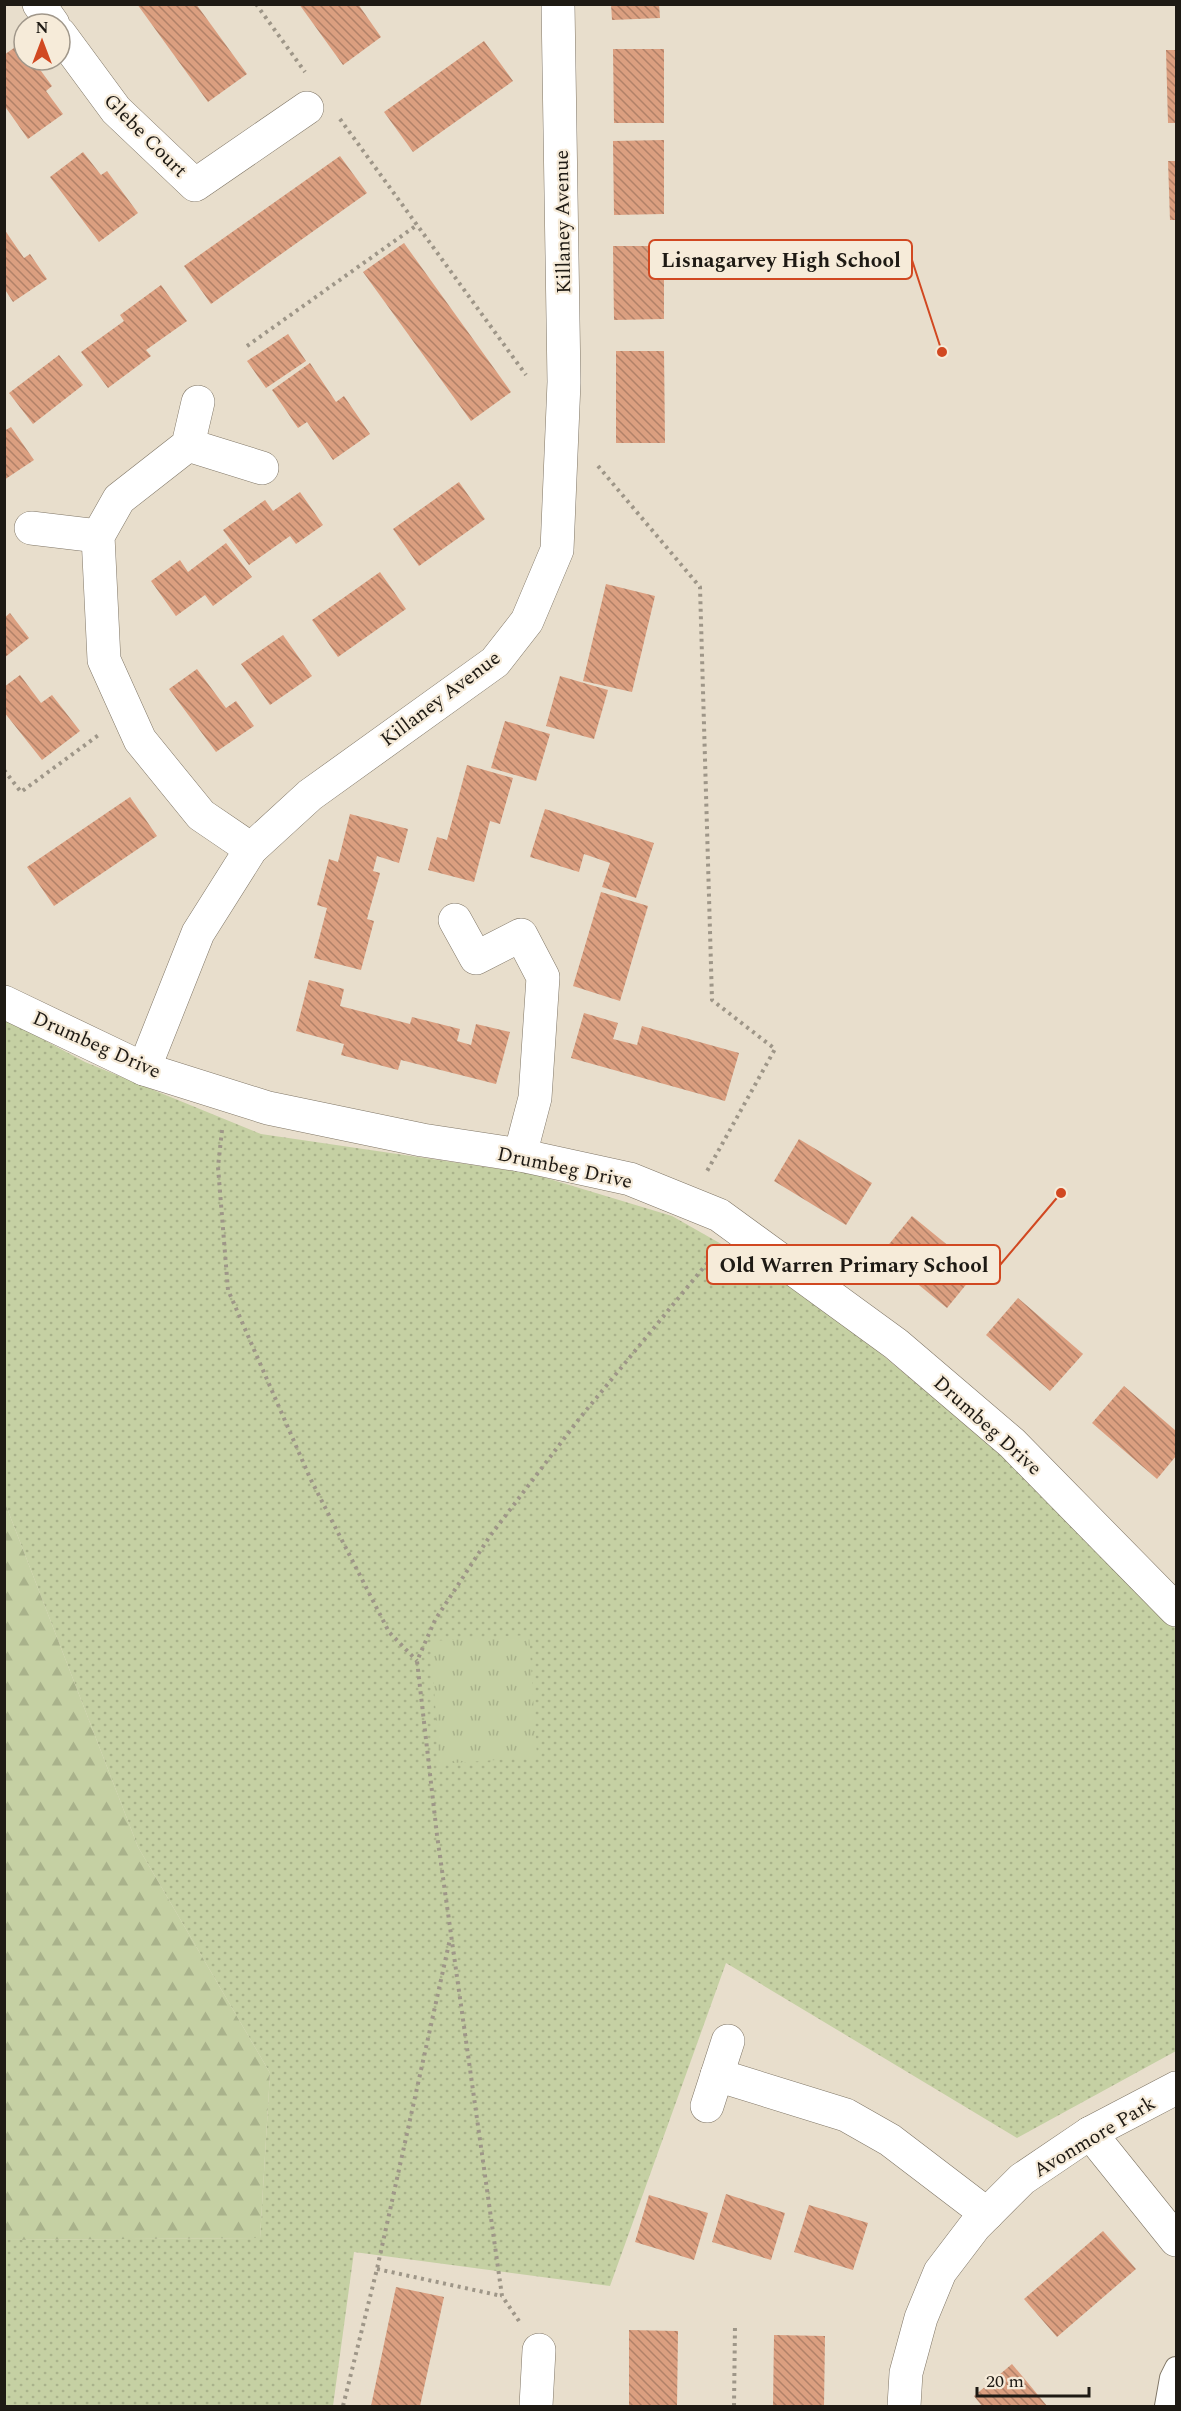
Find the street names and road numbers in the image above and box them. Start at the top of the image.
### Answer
street label: Glebe Court [96,87,194,185]
street label: Killaney Avenue [547,150,579,294]
street label: Killaney Avenue [374,644,507,754]
street label: Drumbeg Drive [28,1003,166,1087]
street label: Drumbeg Drive [494,1139,635,1197]
street label: Drumbeg Drive [926,1369,1048,1483]
street label: Avonmore Park [1028,2088,1161,2185]

